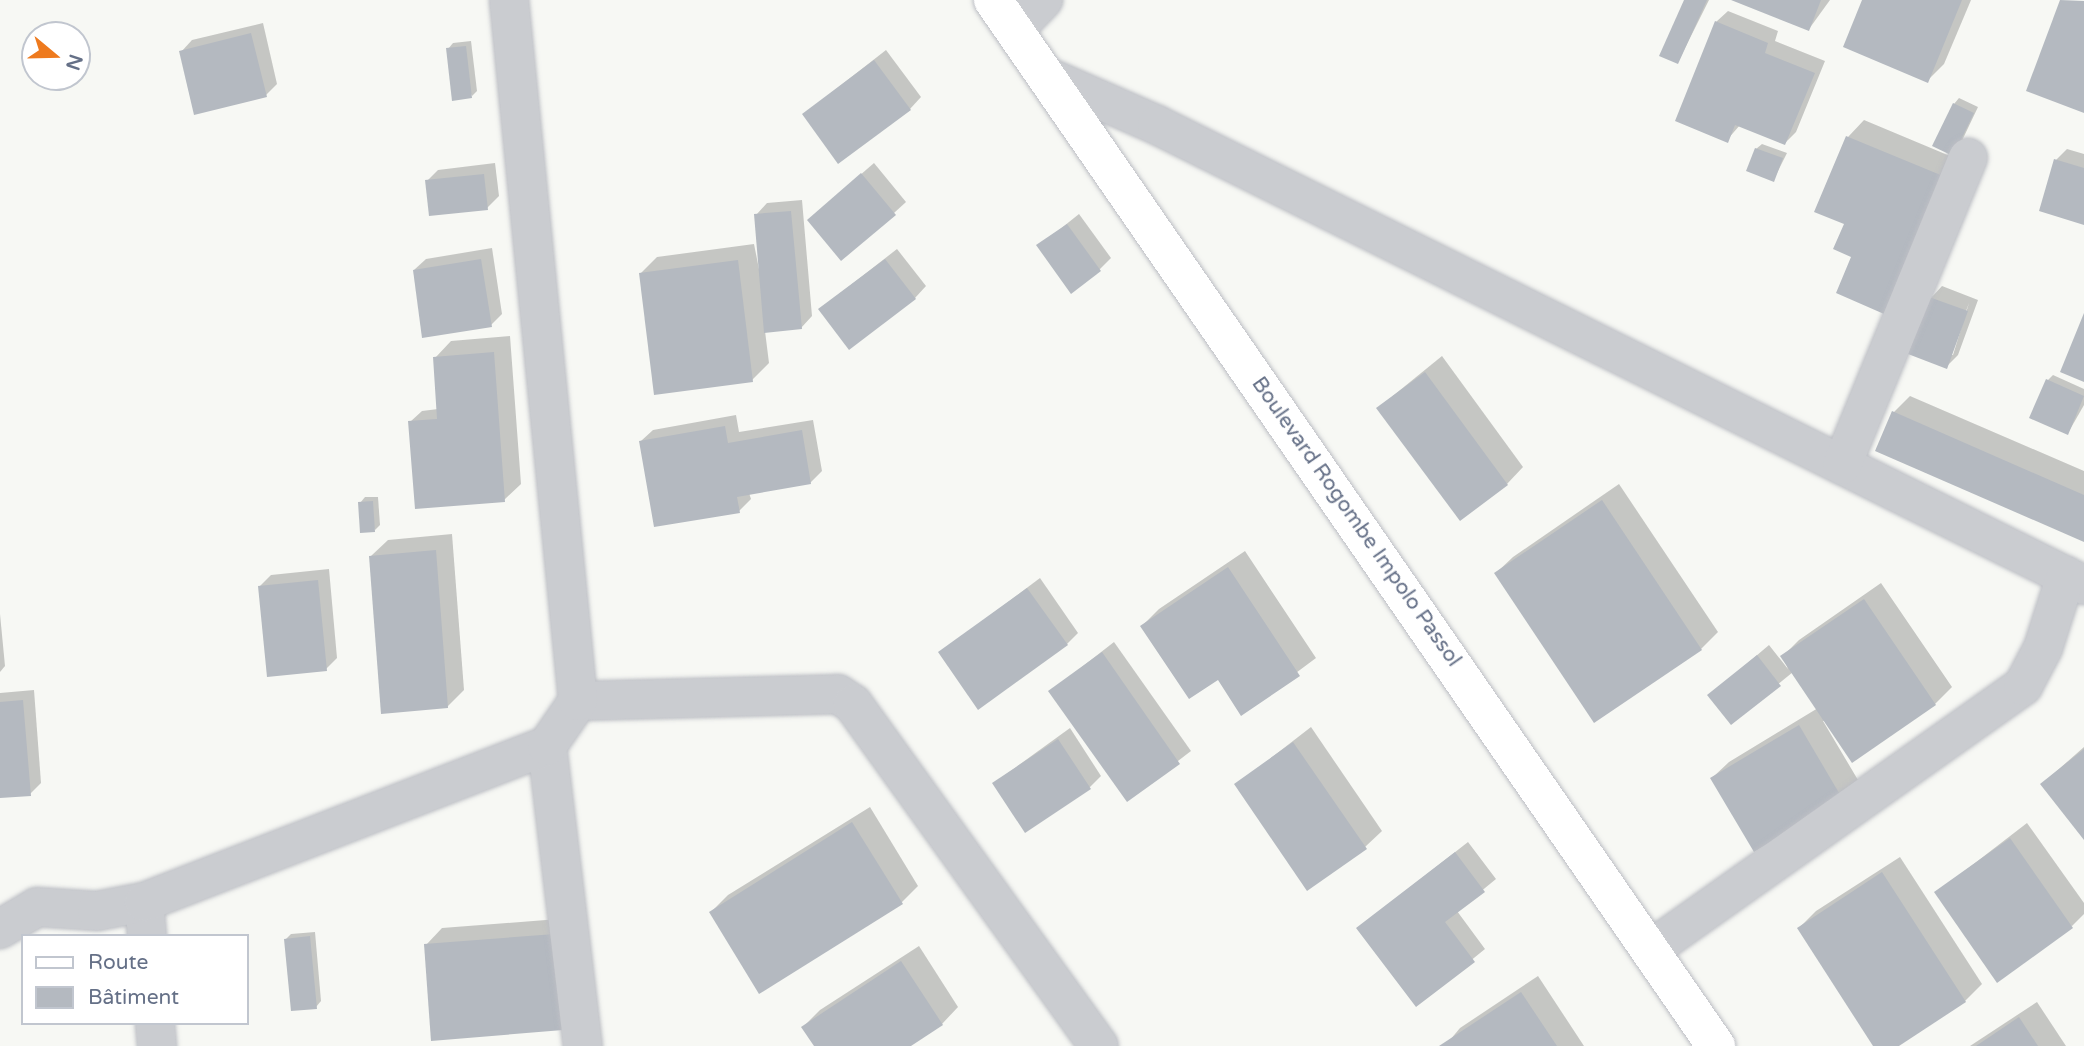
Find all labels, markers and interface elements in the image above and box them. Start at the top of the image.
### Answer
north arrow [21,21,91,91]
text: N [61,51,87,73]
street label: Boulevard Rogombe Impolo Passol [1246,372,1466,672]
legend [21,934,248,1025]
text: Route [88,950,148,975]
text: Bâtiment [88,985,179,1010]

